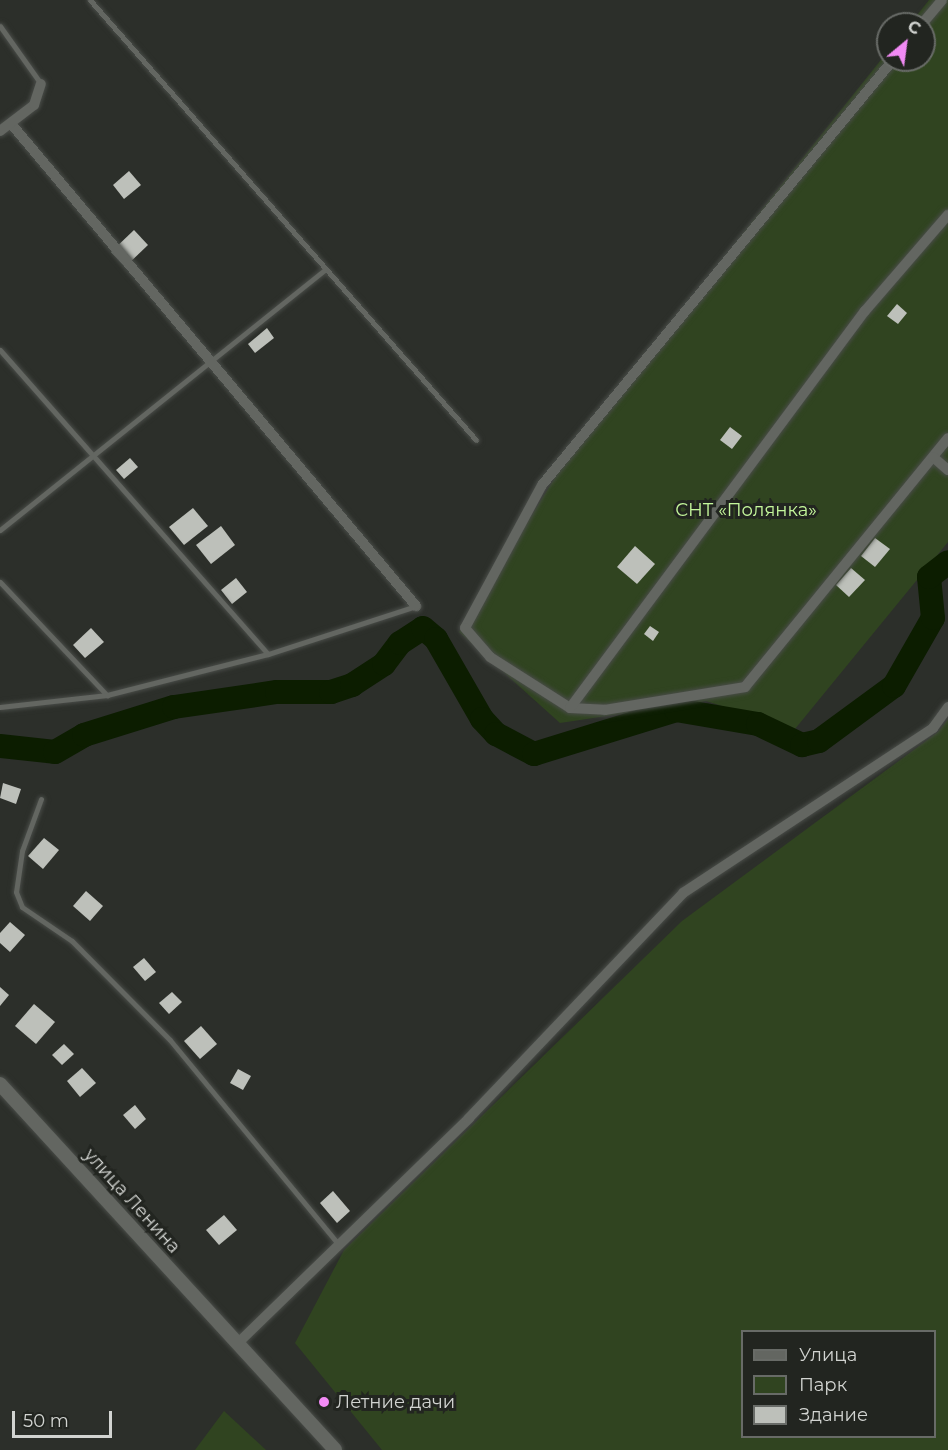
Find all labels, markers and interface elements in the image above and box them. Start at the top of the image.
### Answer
north arrow [876,12,936,72]
text: С [904,16,924,39]
park label: СНТ «Полянка» [675,499,817,521]
street label: улица Ленина [79,1144,185,1258]
legend [741,1330,936,1438]
text: Улица [799,1344,857,1366]
text: Парк [799,1374,847,1396]
place label: Летние дачи [336,1391,455,1413]
marker: Летние дачи [317,1395,331,1409]
scale bar [15,1399,116,1437]
text: Здание [799,1404,868,1426]
text: 50 m [23,1410,69,1432]

